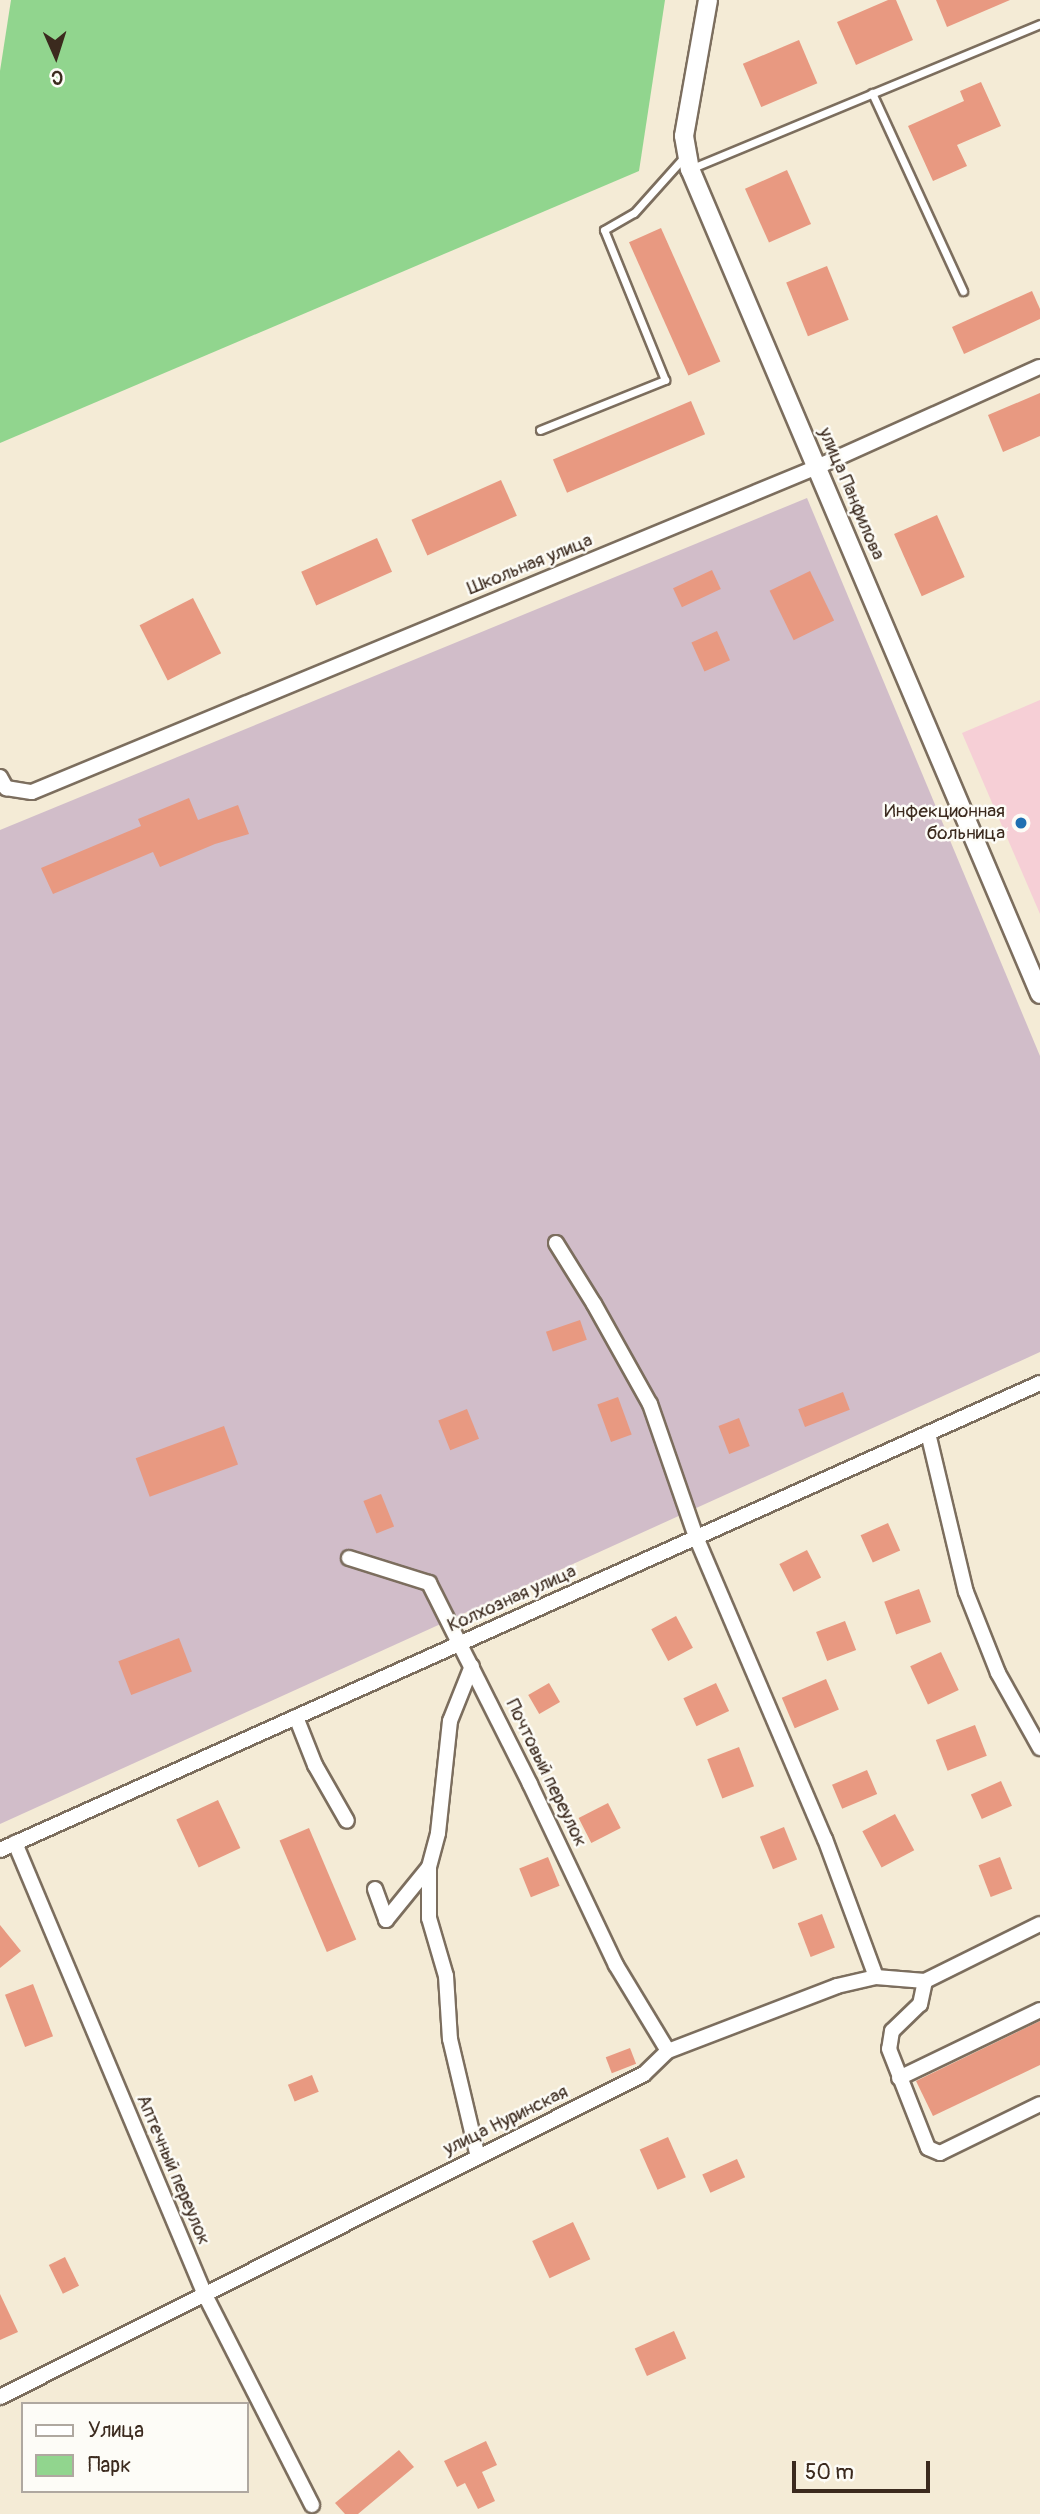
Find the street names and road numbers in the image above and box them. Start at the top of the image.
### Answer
street label: улица Панфилова [813,424,889,564]
street label: Школьная улица [464,530,596,600]
street label: Колхозная улица [444,1560,580,1638]
street label: Почтовый переулок [500,1696,592,1850]
street label: улица Нуринская [440,2081,572,2161]
street label: Аптечный переулок [131,2091,215,2249]

